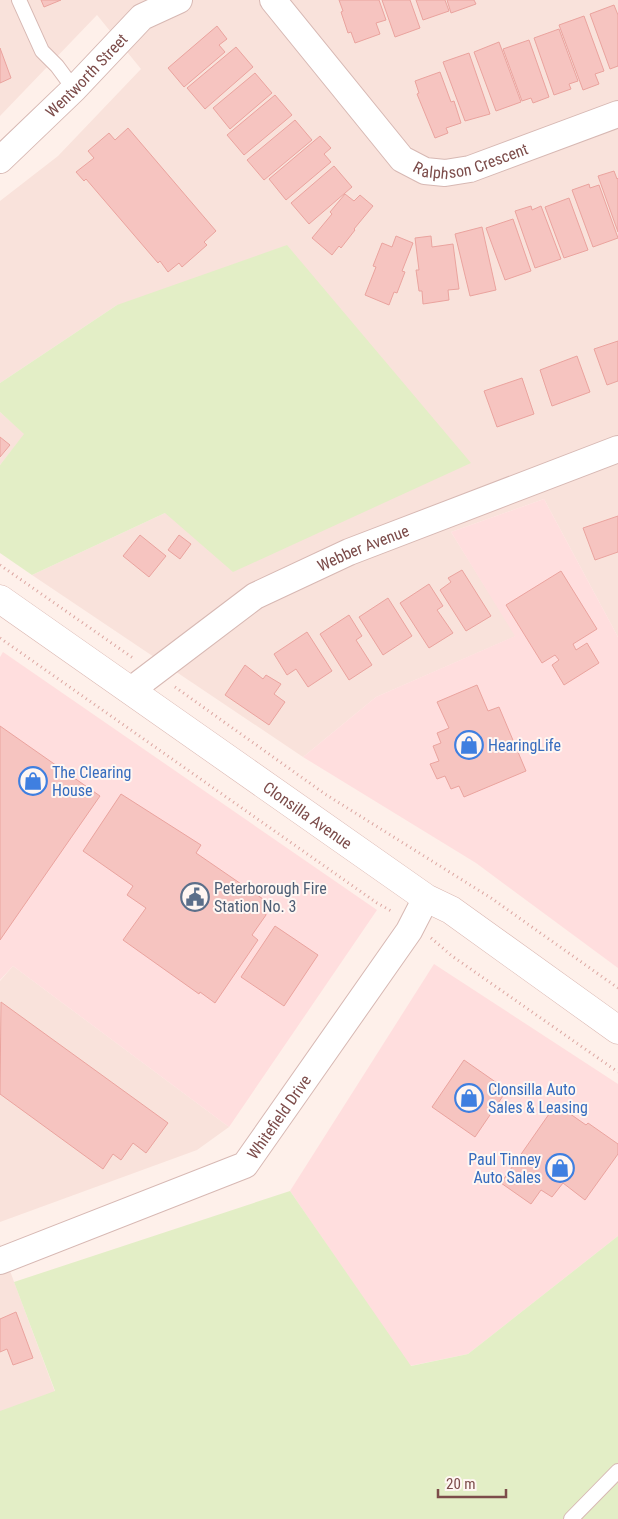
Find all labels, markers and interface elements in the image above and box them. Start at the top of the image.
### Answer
street label: Wentworth Street [42,29,132,121]
street label: Ralphson Crescent [410,139,531,183]
street label: Webber Avenue [314,521,412,576]
shop icon: HearingLife [454,730,484,760]
place label: HearingLife [488,736,561,755]
place label: The Clearing House [52,763,131,800]
shop icon: The Clearing House [18,766,48,796]
street label: Clonsilla Avenue [259,778,356,853]
place label: Peterborough Fire Station No. 3 [214,879,327,916]
public building icon: Peterborough Fire Station No. 3 [180,882,210,912]
street label: Whitefield Drive [243,1071,315,1163]
place label: Clonsilla Auto Sales & Leasing [488,1080,588,1117]
shop icon: Clonsilla Auto Sales & Leasing [454,1083,484,1113]
place label: Paul Tinney Auto Sales [468,1150,541,1187]
shop icon: Paul Tinney Auto Sales [545,1153,575,1183]
scale bar [438,1466,506,1498]
text: 20 m [446,1475,476,1493]

